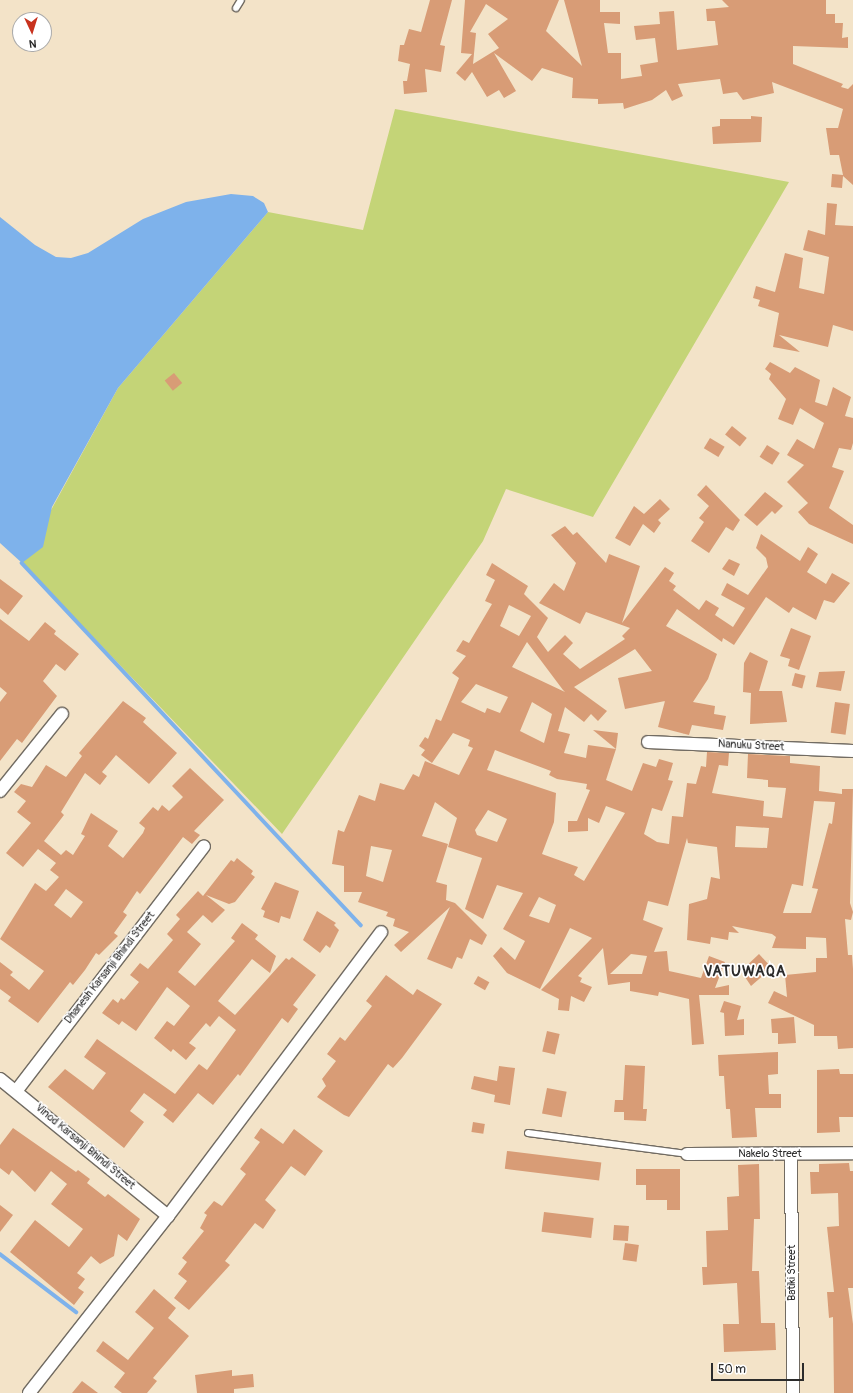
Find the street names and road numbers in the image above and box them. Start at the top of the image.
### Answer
street label: Nanuku Street [718,738,784,754]
street label: Dhanesh Karsanji Bhindi Street [62,909,158,1027]
street label: Vinod Karsanji Bhindi Street [32,1101,138,1193]
street label: Nakelo Street [738,1147,802,1161]
street label: Batiki Street [785,1245,799,1301]

